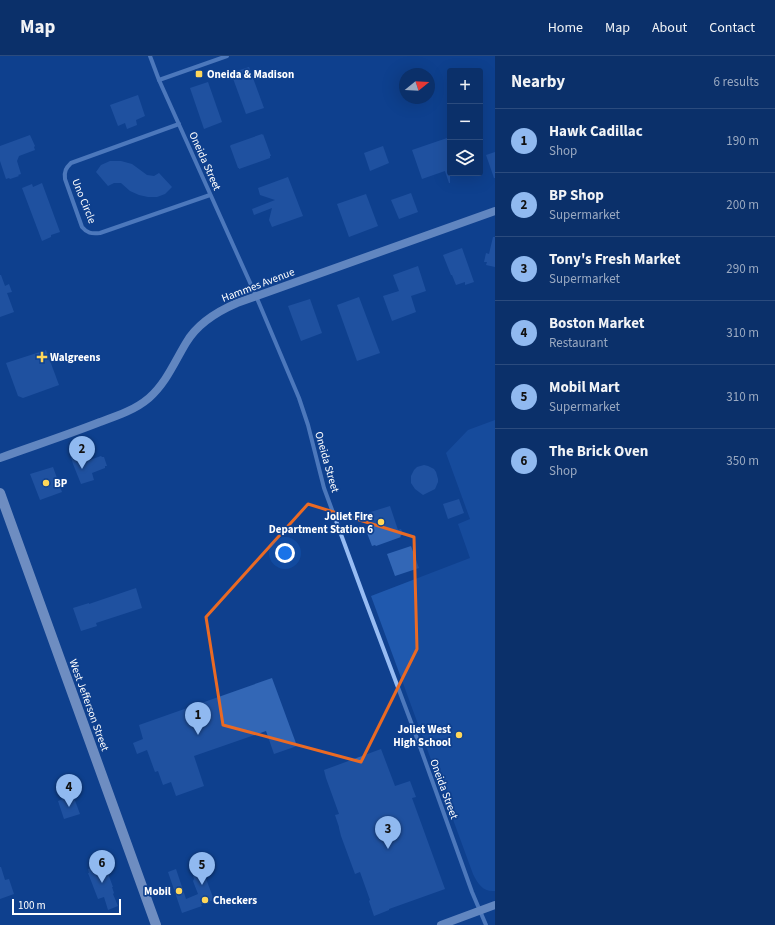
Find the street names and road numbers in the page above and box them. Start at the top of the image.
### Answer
street label: Oneida Street [185,129,225,193]
street label: Uno Circle [68,176,100,226]
street label: Hammes Avenue [219,264,297,306]
street label: Oneida Street [311,430,343,495]
street label: West Jefferson Street [65,657,113,753]
street label: Oneida Street [426,757,462,821]

